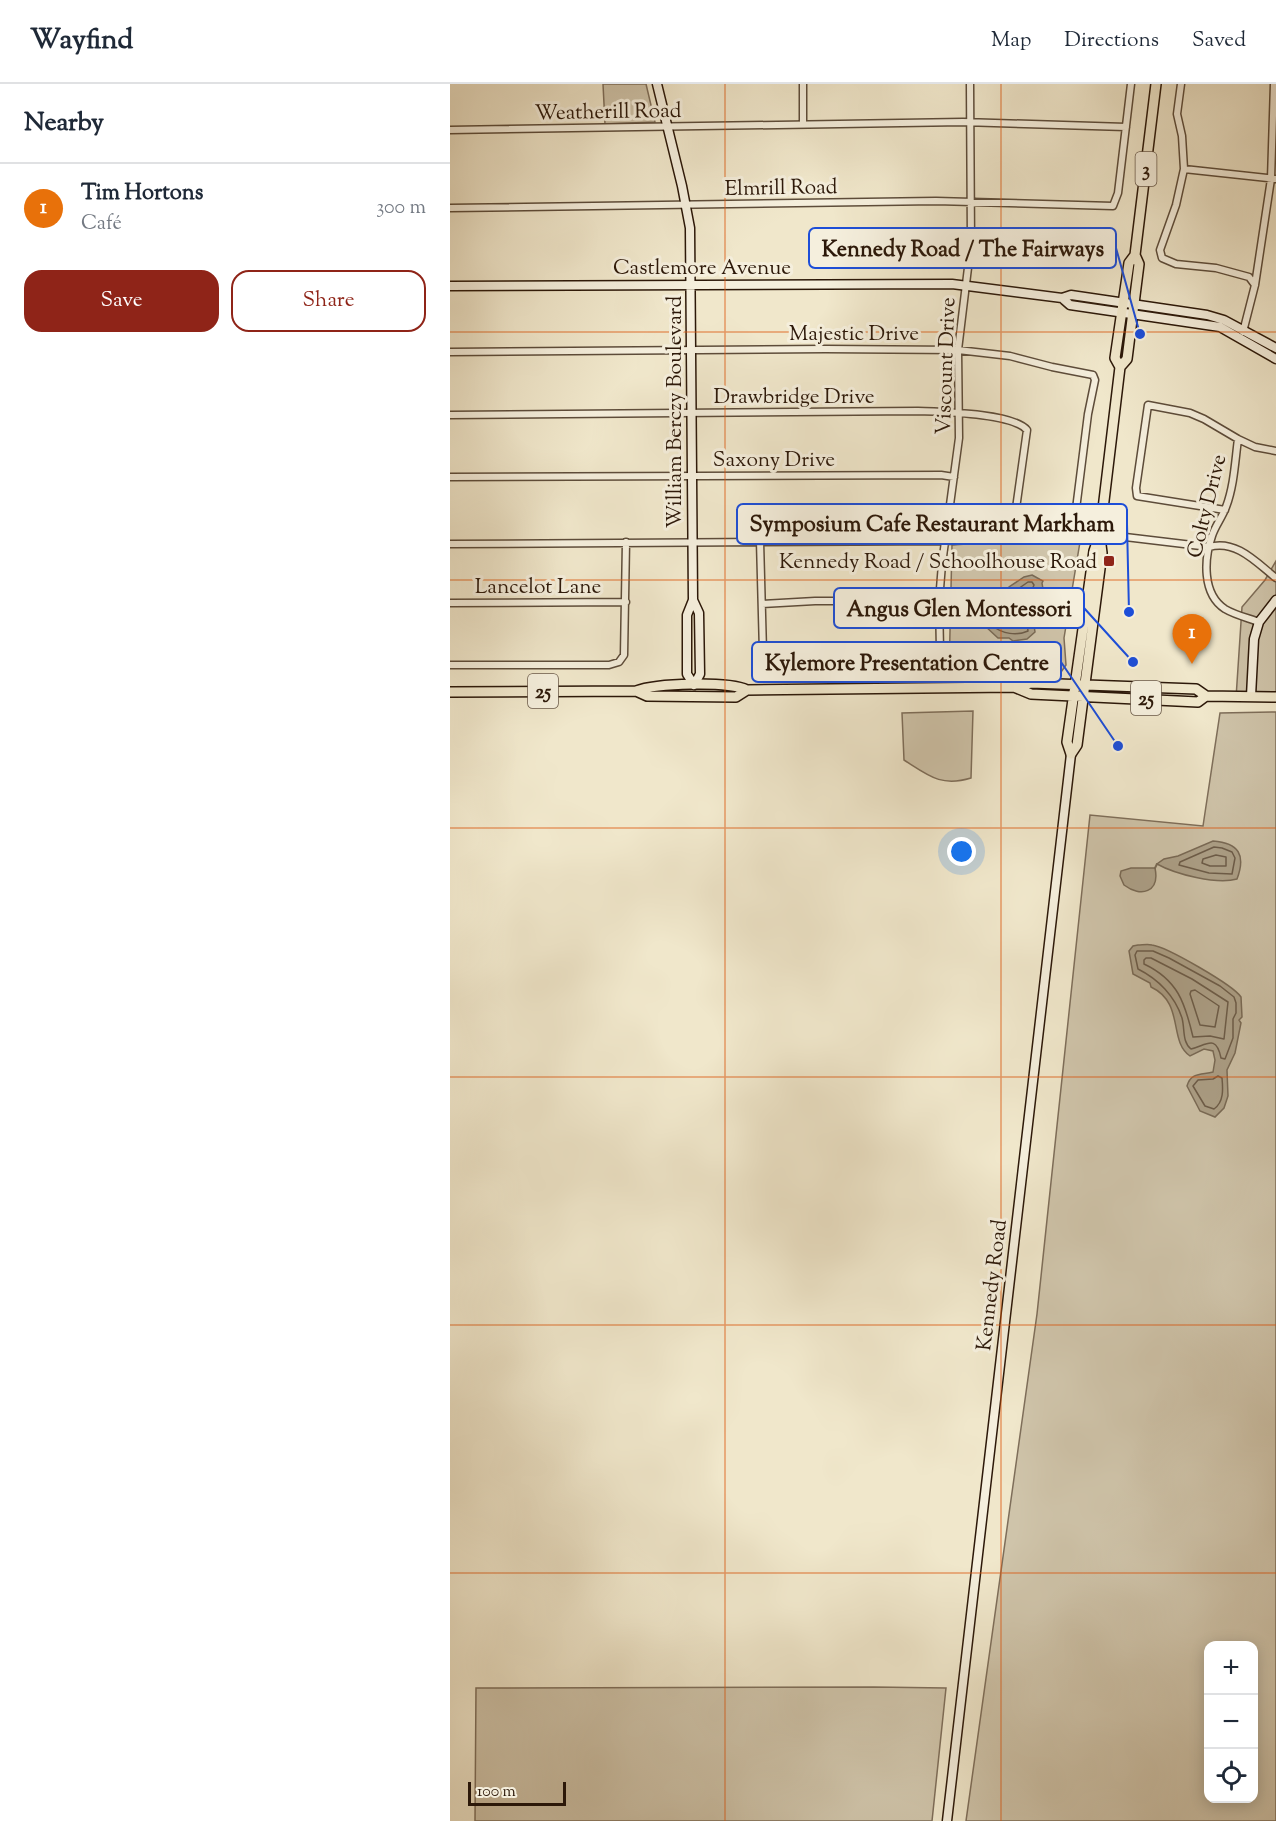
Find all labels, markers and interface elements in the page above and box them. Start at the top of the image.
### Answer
text: Wayfind [30,21,133,61]
text: Map [991,26,1031,56]
text: Directions [1064,26,1159,56]
text: Saved [1192,26,1246,56]
street label: Weatherill Road [534,97,682,129]
text: Nearby [24,105,104,142]
road number: 3 [1136,152,1156,186]
street label: Elmrill Road [724,173,838,205]
text: Tim Hortons [81,178,203,210]
text: 1 [40,194,47,223]
text: 300 m [376,194,426,223]
text: Café [81,210,122,239]
callout: Kennedy Road / The Fairways [809,228,1116,268]
text: Kennedy Road / The Fairways [822,235,1105,267]
street label: Castlemore Avenue [613,254,791,284]
button: Save [24,270,219,332]
button: Share [231,270,426,332]
street label: William Berczy Boulevard [661,296,691,528]
street label: Viscount Drive [930,297,964,435]
street label: Majestic Drive [789,320,919,350]
street label: Drawbridge Drive [713,383,875,413]
street label: Saxony Drive [713,446,835,476]
street label: Colty Drive [1181,451,1235,562]
callout: Symposium Cafe Restaurant Markham [737,504,1127,544]
text: Symposium Cafe Restaurant Markham [749,510,1115,542]
place label: Kennedy Road / Schoolhouse Road [779,548,1097,578]
marker: Kennedy Road / Schoolhouse Road [1102,554,1116,568]
street label: Lancelot Lane [475,573,601,603]
callout: Angus Glen Montessori [834,588,1084,628]
text: Angus Glen Montessori [846,595,1073,627]
pin: 1 [1172,614,1212,664]
callout: Kylemore Presentation Centre [752,642,1061,682]
text: Kylemore Presentation Centre [765,649,1049,681]
road number: 25 [528,674,558,708]
road number: 25 [1131,681,1161,715]
your location [947,837,976,866]
street label: Kennedy Road [970,1218,1016,1353]
map controls [1204,1641,1258,1803]
button: + [1204,1641,1258,1695]
button: − [1204,1695,1258,1749]
button: locate [1204,1749,1258,1803]
scale bar [468,1779,566,1806]
text: 100 m [477,1781,516,1804]

